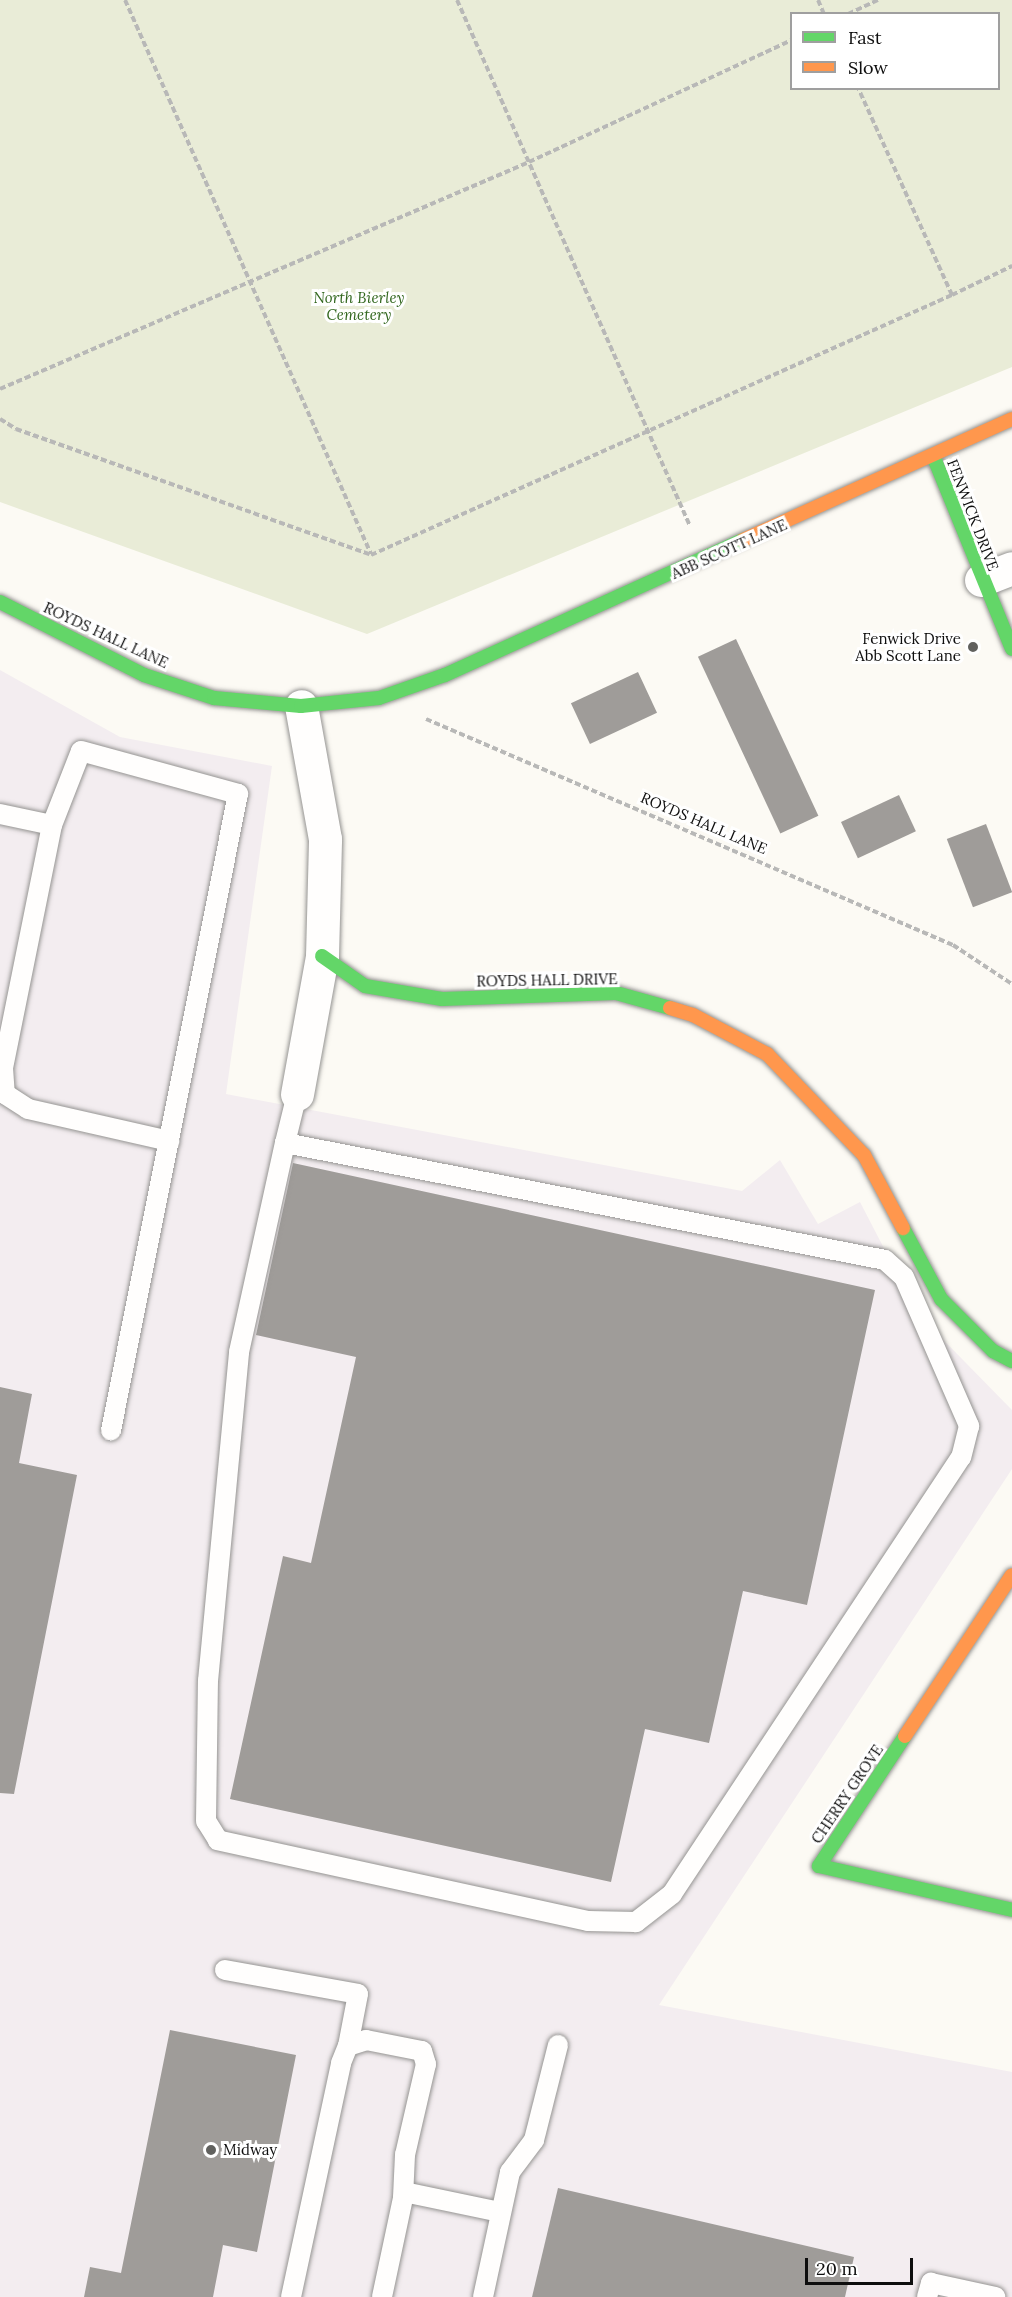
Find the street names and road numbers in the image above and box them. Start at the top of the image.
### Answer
street label: FENWICK DRIVE [943,457,1003,573]
street label: ABB SCOTT LANE [668,515,790,583]
street label: ROYDS HALL LANE [41,598,171,672]
street label: ROYDS HALL LANE [638,788,770,858]
street label: ROYDS HALL DRIVE [476,970,618,990]
street label: CHERRY GROVE [807,1741,887,1847]

